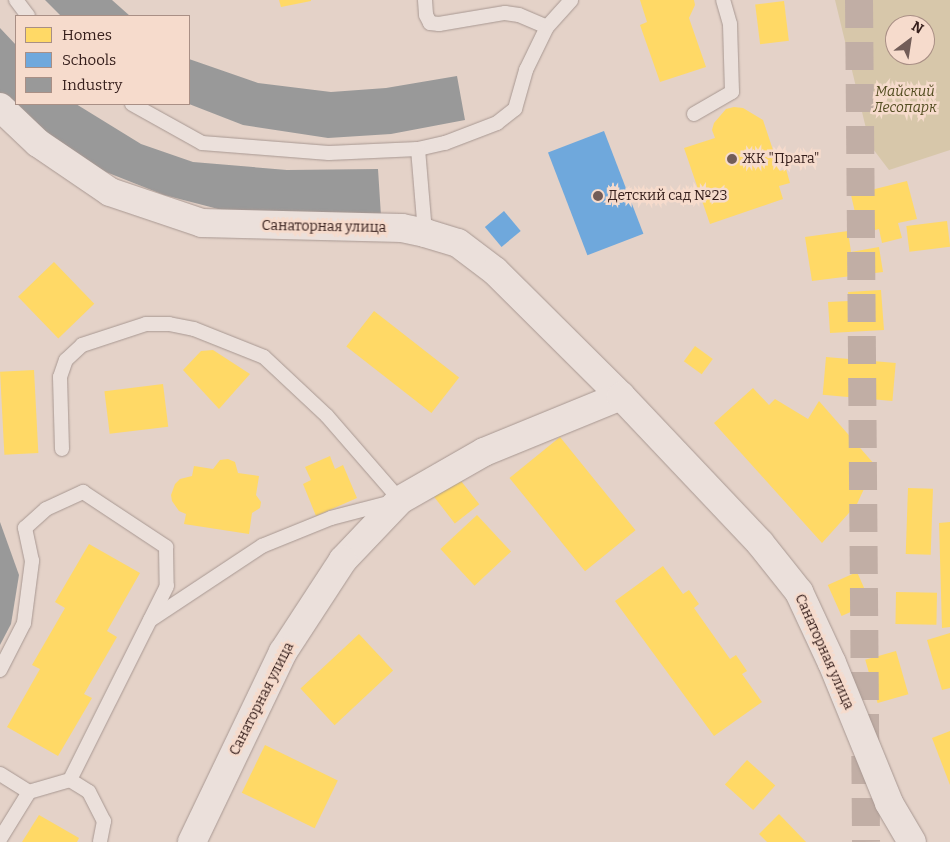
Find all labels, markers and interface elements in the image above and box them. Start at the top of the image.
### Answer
legend [15,15,190,105]
north arrow [885,15,935,65]
text: N [908,18,926,38]
text: Homes [62,26,112,44]
text: Schools [62,51,116,69]
text: Industry [62,76,122,94]
park label: Майский Лесопарк [873,84,937,116]
place label: ЖК "Прага" [742,151,819,167]
marker: ЖК "Прага" [726,153,738,165]
place label: Детский сад №23 [608,188,727,204]
marker: Детский сад №23 [592,190,604,202]
street label: Санаторная улица [261,218,387,236]
street label: Санаторная улица [791,592,857,712]
street label: Санаторная улица [226,640,298,758]

